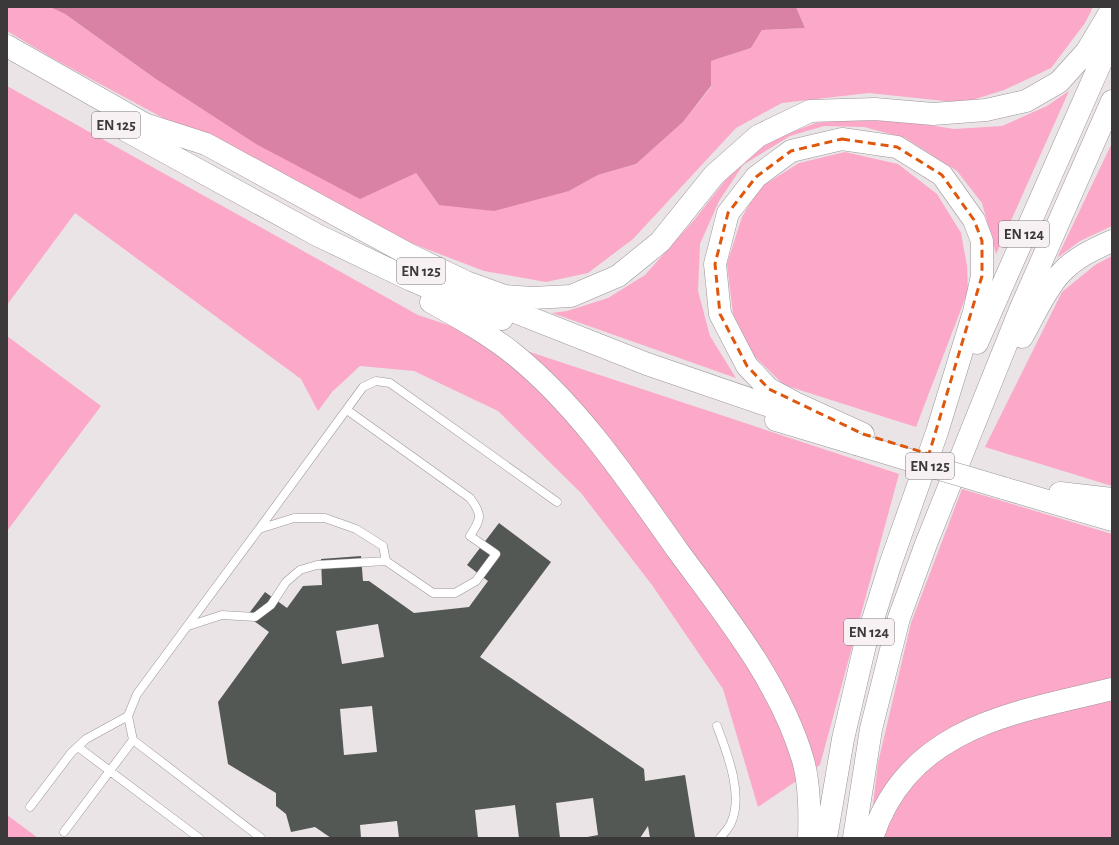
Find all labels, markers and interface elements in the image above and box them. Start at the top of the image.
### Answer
road number: EN 125 [92,112,140,138]
road number: EN 124 [999,221,1049,247]
road number: EN 125 [397,258,445,284]
road number: EN 125 [906,453,954,479]
road number: EN 124 [844,619,894,645]

